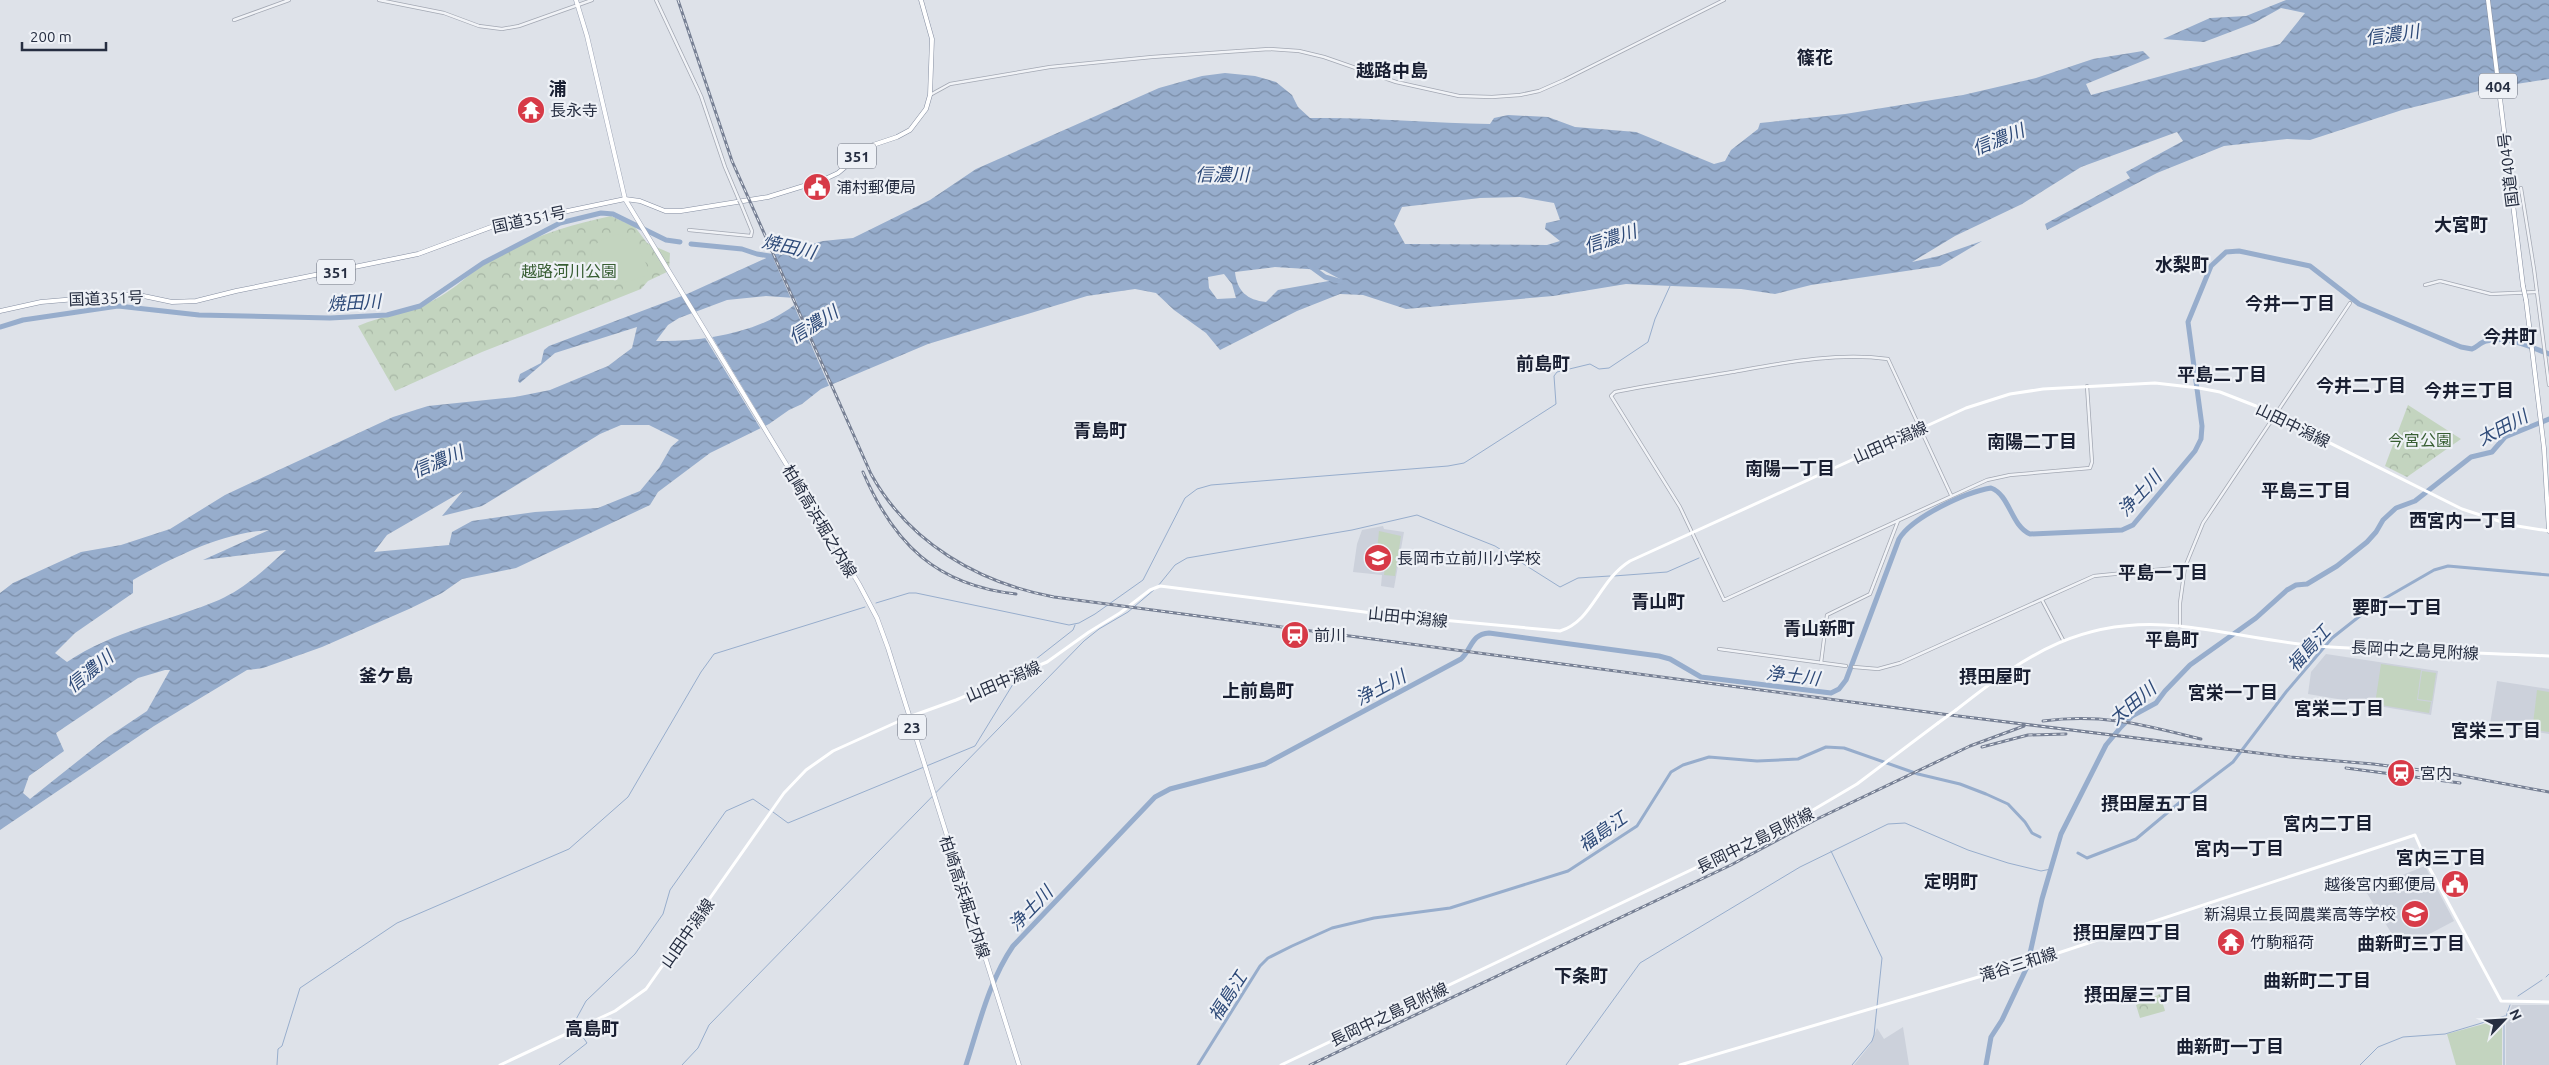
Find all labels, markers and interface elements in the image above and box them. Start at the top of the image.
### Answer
scale bar [22,20,106,52]
water label: 信濃川 [2364,20,2422,48]
text: 200 m [30,28,72,45]
district label: 篠花 [1797,47,1833,67]
district label: 越路中島 [1356,60,1428,80]
road number: 404 [2479,74,2517,98]
district label: 浦 [549,78,567,98]
temple icon: 長永寺 [516,95,546,125]
place label: 長永寺 [550,101,598,119]
water label: 信濃川 [1969,119,2029,158]
street label: 国道404号 [2494,132,2522,208]
road number: 351 [838,144,876,168]
water label: 信濃川 [1195,164,1251,184]
public building icon: 浦村郵便局 [802,172,832,202]
place label: 浦村郵便局 [836,178,916,196]
street label: 国道351号 [490,202,568,236]
district label: 大宮町 [2434,214,2488,234]
water label: 信濃川 [1581,220,1641,256]
water label: 焼田川 [760,230,820,262]
district label: 水梨町 [2155,254,2209,274]
road number: 351 [317,260,355,284]
park label: 越路河川公園 [521,262,617,280]
street label: 国道351号 [68,288,144,308]
water label: 焼田川 [327,290,383,313]
district label: 今井一丁目 [2245,293,2335,313]
water label: 信濃川 [785,300,843,347]
district label: 今井町 [2483,326,2537,346]
district label: 前島町 [1516,353,1570,373]
district label: 平島二丁目 [2177,364,2267,384]
district label: 今井二丁目 [2316,375,2406,395]
district label: 今井三丁目 [2424,380,2514,400]
street label: 山田中潟線 [2253,399,2333,451]
water label: 太田川 [2473,405,2532,449]
street label: 山田中潟線 [1850,418,1930,466]
district label: 青島町 [1073,420,1127,440]
district label: 南陽二丁目 [1987,431,2077,451]
park label: 今宮公園 [2388,431,2452,449]
water label: 信濃川 [408,440,468,481]
district label: 南陽一丁目 [1745,458,1835,478]
street label: 柏崎高浜堀之内線 [779,461,861,581]
water label: 浄土川 [2113,465,2166,520]
district label: 平島三丁目 [2261,480,2351,500]
district label: 西宮内一丁目 [2409,510,2517,530]
school or university icon: 長岡市立前川小学校 [1363,543,1393,573]
place label: 長岡市立前川小学校 [1397,549,1541,567]
district label: 平島一丁目 [2118,562,2208,582]
district label: 青山町 [1631,591,1685,611]
district label: 要町一丁目 [2352,597,2442,617]
street label: 山田中潟線 [1367,604,1449,630]
district label: 青山新町 [1783,618,1855,638]
station icon: 前川 [1280,620,1310,650]
water label: 福島江 [2283,620,2335,675]
place label: 前川 [1314,626,1346,644]
district label: 平島町 [2145,629,2199,649]
street label: 長岡中之島見附線 [2351,638,2479,662]
water label: 信濃川 [62,645,118,696]
street label: 山田中潟線 [963,657,1043,705]
water label: 浄土川 [1765,662,1823,688]
district label: 釜ケ島 [359,665,413,685]
water label: 浄土川 [1351,665,1410,709]
district label: 摂田屋町 [1959,666,2031,686]
water label: 太田川 [2105,677,2161,728]
district label: 上前島町 [1222,680,1294,700]
district label: 宮栄一丁目 [2188,682,2278,702]
district label: 宮栄二丁目 [2294,698,2384,718]
road number: 23 [898,714,926,740]
district label: 宮栄三丁目 [2451,720,2541,740]
station icon: 宮内 [2386,758,2416,788]
place label: 宮内 [2420,764,2452,782]
district label: 摂田屋五丁目 [2101,793,2209,813]
street label: 長岡中之島見附線 [1694,804,1816,876]
water label: 福島江 [1574,806,1631,855]
district label: 宮内二丁目 [2283,813,2373,833]
street label: 柏崎高浜堀之内線 [937,833,993,961]
district label: 宮内一丁目 [2194,838,2284,858]
district label: 宮内三丁目 [2396,847,2486,867]
public building icon: 越後宮内郵便局 [2440,869,2470,899]
district label: 定明町 [1924,871,1978,891]
place label: 越後宮内郵便局 [2324,875,2436,893]
water label: 浄土川 [1004,880,1057,934]
street label: 山田中潟線 [657,895,717,971]
school or university icon: 新潟県立長岡農業高等学校 [2400,899,2430,929]
place label: 新潟県立長岡農業高等学校 [2204,905,2396,923]
district label: 摂田屋四丁目 [2073,922,2181,942]
temple icon: 竹駒稲荷 [2216,927,2246,957]
place label: 竹駒稲荷 [2250,933,2314,951]
district label: 曲新町三丁目 [2357,933,2465,953]
street label: 滝谷三和線 [1977,944,2059,984]
district label: 下条町 [1554,965,1608,985]
water label: 福島江 [1204,966,1251,1024]
district label: 曲新町二丁目 [2263,970,2371,990]
street label: 長岡中之島見附線 [1327,979,1451,1049]
district label: 摂田屋三丁目 [2084,984,2192,1004]
north arrow [2479,995,2529,1045]
text: N [2506,1006,2525,1023]
district label: 高島町 [565,1018,619,1038]
district label: 曲新町一丁目 [2176,1036,2284,1056]

